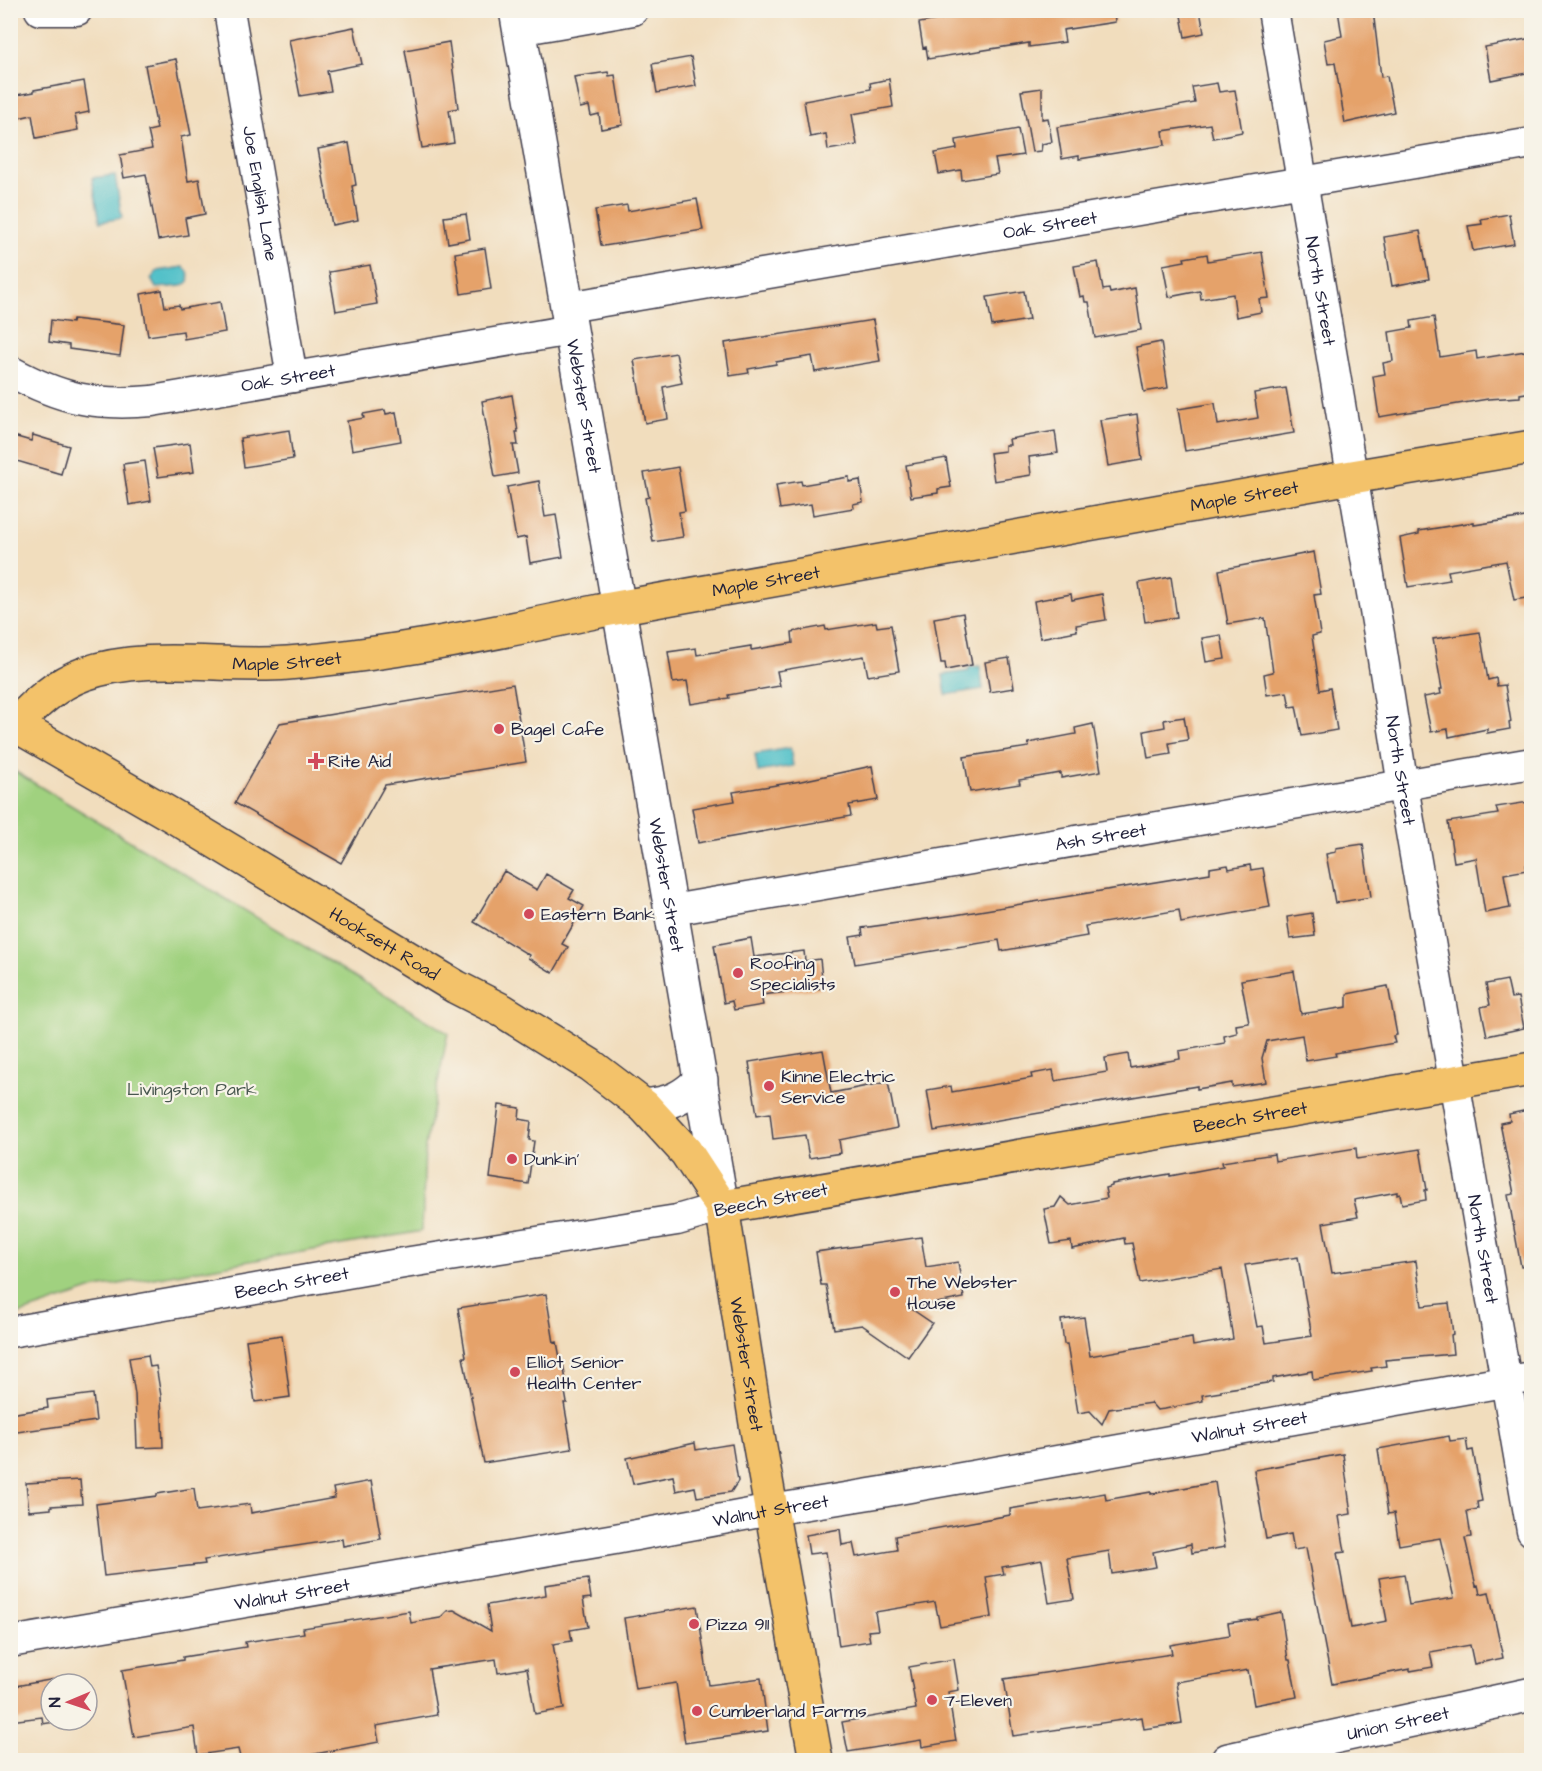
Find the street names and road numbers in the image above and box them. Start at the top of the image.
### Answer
street label: Joe English Lane [237,124,284,263]
street label: Oak Street [1001,205,1100,245]
street label: North Street [1299,234,1342,348]
street label: Webster Street [560,337,608,476]
street label: Oak Street [239,358,338,398]
street label: Maple Street [1188,474,1301,518]
street label: Maple Street [710,559,823,603]
street label: Maple Street [232,645,344,677]
street label: North Street [1380,714,1422,828]
street label: Webster Street [643,816,691,955]
street label: Ash Street [1053,816,1149,857]
street label: Hooksett Road [325,901,444,986]
street label: Beech Street [1191,1095,1310,1139]
street label: Beech Street [712,1177,831,1223]
street label: North Street [1461,1193,1505,1306]
street label: Beech Street [233,1260,351,1305]
street label: Webster Street [724,1295,770,1434]
street label: Walnut Street [1190,1404,1310,1450]
street label: Walnut Street [711,1488,831,1533]
street label: Walnut Street [232,1572,353,1616]
street label: Union Street [1345,1700,1452,1746]

